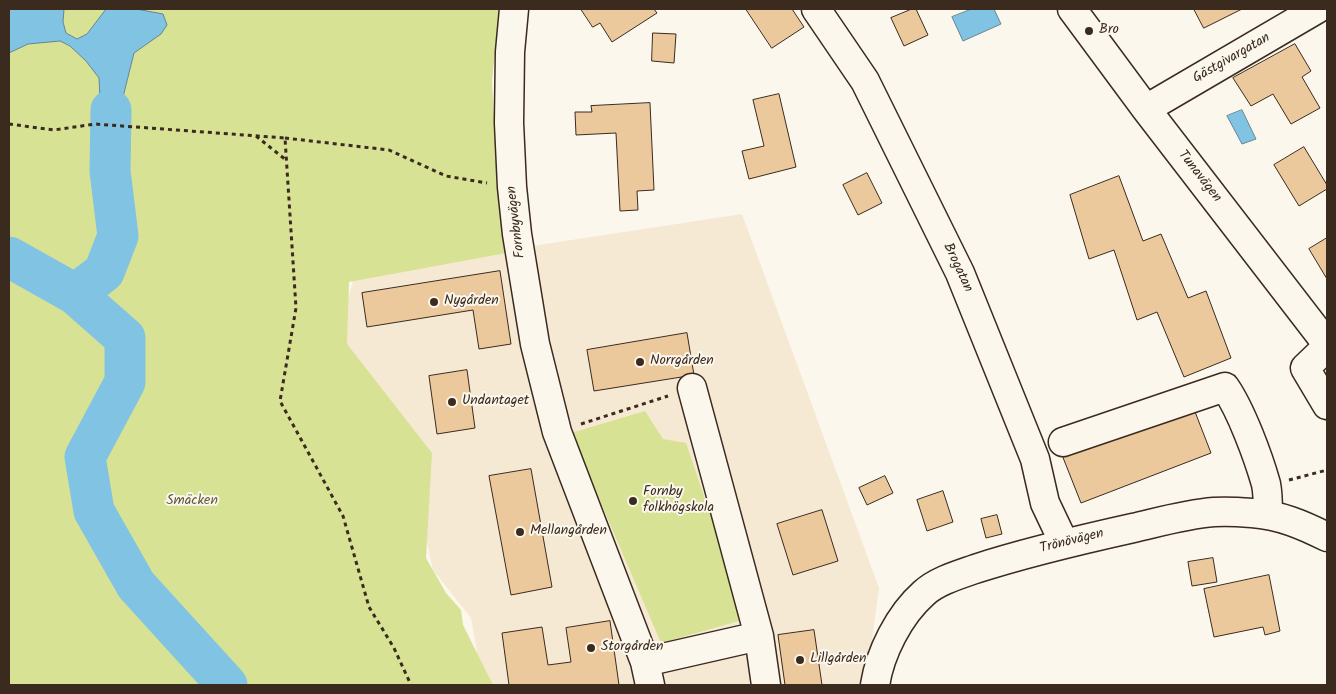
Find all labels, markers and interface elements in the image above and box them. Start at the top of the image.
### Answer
place label: Bro [1099,23,1119,39]
marker: Bro [1083,25,1095,37]
street label: Gästgivargatan [1190,30,1274,88]
street label: Tunavägen [1174,148,1224,206]
street label: Fornbyvägen [504,185,530,259]
street label: Brogatan [938,241,976,295]
place label: Nygården [444,294,499,310]
marker: Nygården [428,296,440,308]
place label: Norrgården [650,354,714,370]
marker: Norrgården [634,356,646,368]
place label: Undantaget [462,394,529,410]
marker: Undantaget [446,396,458,408]
place label: Fornby folkhögskola [643,485,714,518]
park label: Smäcken [166,494,218,510]
marker: Fornby folkhögskola [627,495,639,507]
place label: Mellangården [530,524,607,540]
marker: Mellangården [514,526,526,538]
street label: Trönövägen [1038,526,1106,558]
place label: Storgården [601,640,663,656]
marker: Storgården [585,642,597,654]
place label: Lillgården [810,652,866,668]
marker: Lillgården [794,654,806,666]

